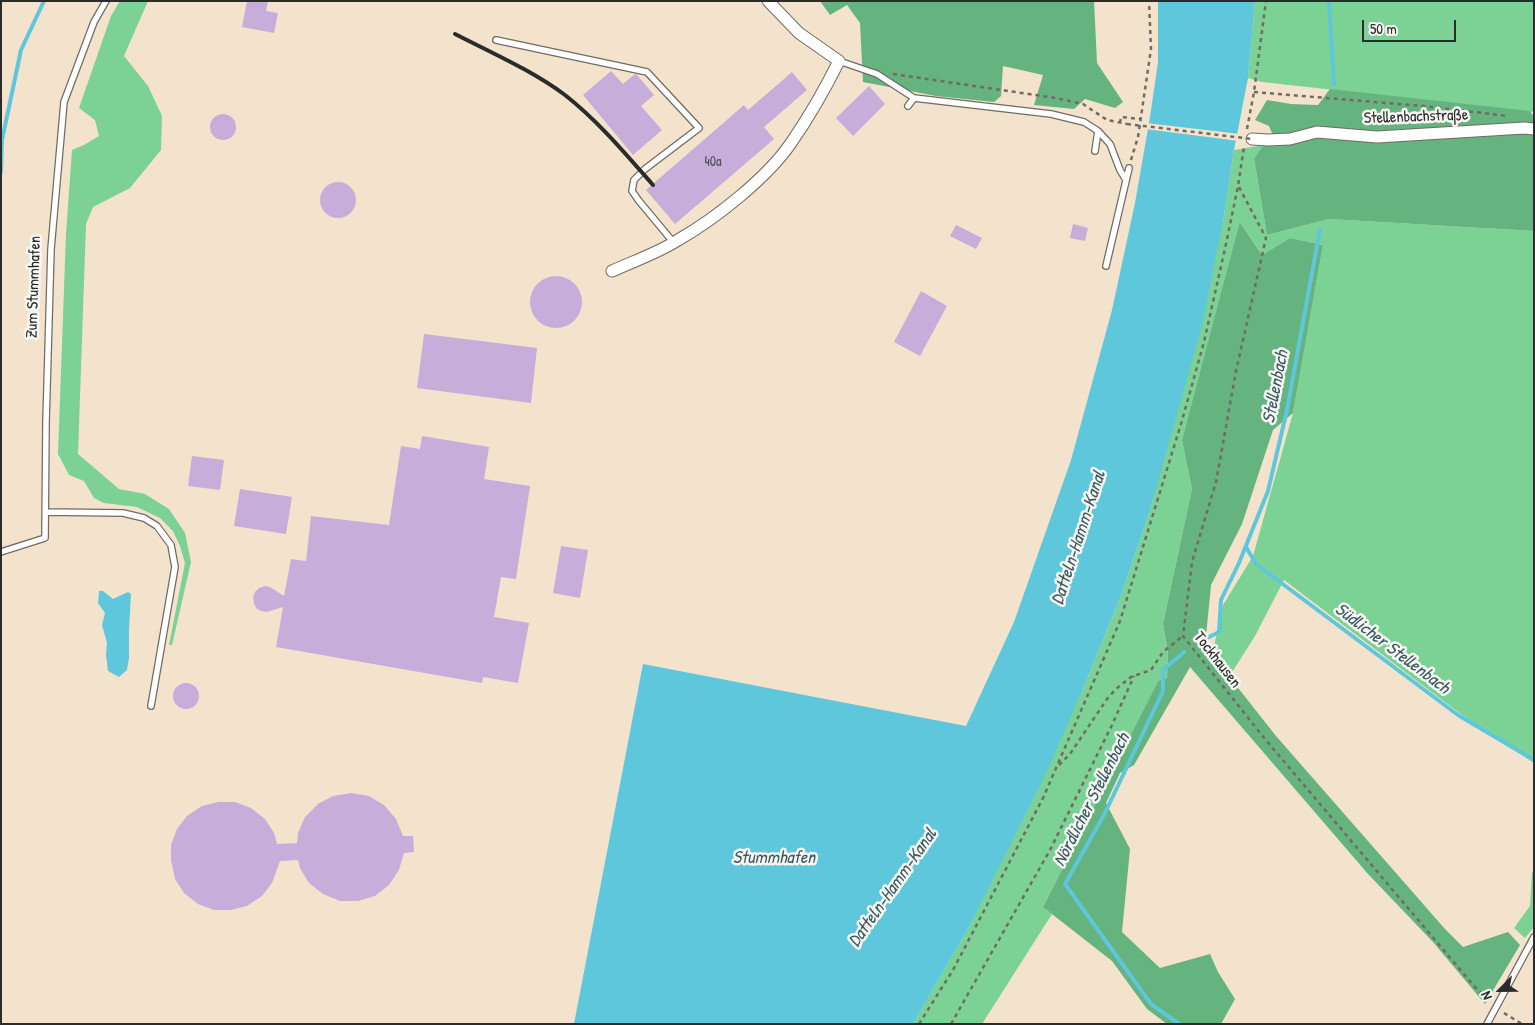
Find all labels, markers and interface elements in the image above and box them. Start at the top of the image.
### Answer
scale bar [1365,10,1459,42]
text: 50 m [1370,18,1397,39]
street label: Stellenbachstraße [1363,106,1469,128]
house number: 40a [704,154,722,170]
street label: Zum Stummhafen [23,235,45,339]
water label: Stellenbach [1258,349,1294,425]
water label: Datteln-Hamm-Kanal [1047,469,1111,607]
water label: Südlicher Stellenbach [1330,599,1454,699]
street label: Tockhausen [1189,628,1245,692]
water label: Nördlicher Stellenbach [1049,730,1135,870]
water label: Datteln-Hamm-Kanal [844,825,942,951]
water label: Stummhafen [733,847,815,869]
north arrow [1475,965,1525,1015]
text: N [1476,989,1496,1003]

